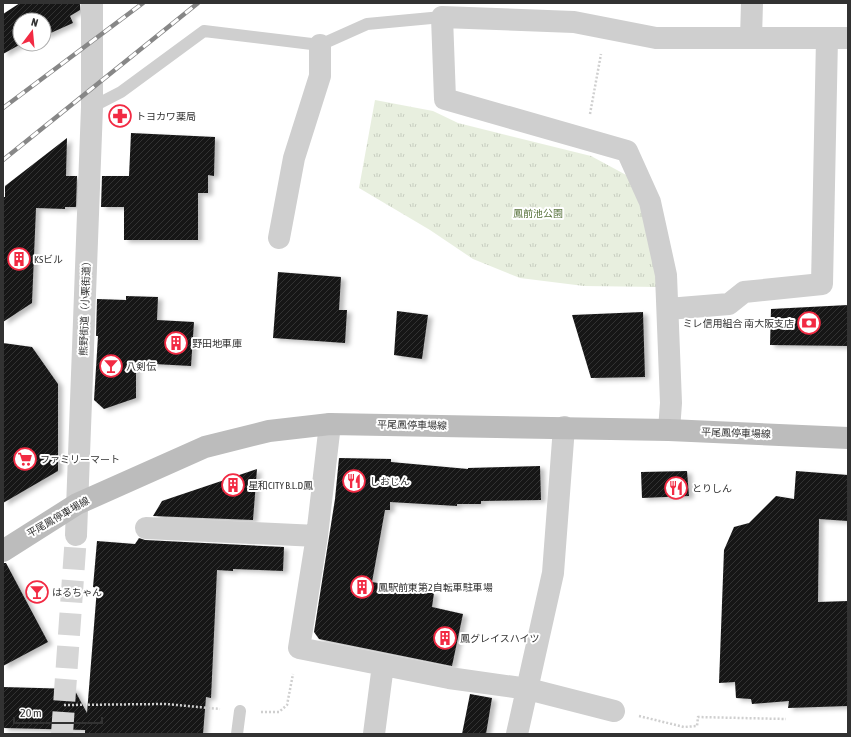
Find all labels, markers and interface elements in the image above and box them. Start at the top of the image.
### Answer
north arrow [12,12,52,52]
text: N [30,16,40,29]
pharmacy icon: トヨカワ薬局 [107,103,133,129]
place label: トヨカワ薬局 [136,111,196,122]
park label: 鳳前池公園 [513,208,563,219]
building icon: KSビル [6,246,32,272]
place label: KSビル [34,254,63,265]
street label: 熊野街道（小栗街道） [78,256,92,356]
bank icon: ミレ信用組合 南大阪支店 [796,310,822,336]
place label: ミレ信用組合 南大阪支店 [683,318,794,329]
building icon: 野田地車庫 [163,330,189,356]
place label: 野田地車庫 [192,338,242,349]
bar icon: 八剣伝 [98,353,124,379]
place label: 八剣伝 [126,361,156,372]
street label: 平尾鳳停車場線 [377,419,447,431]
street label: 平尾鳳停車場線 [701,426,771,440]
supermarket icon: ファミリーマート [12,446,38,472]
place label: ファミリーマート [40,454,120,465]
restaurant icon: しおじん [341,468,367,494]
building icon: 星和CITY B.L.D鳳 [220,472,246,498]
restaurant icon: とりしん [663,475,689,501]
place label: しおじん [370,476,410,487]
place label: 星和CITY B.L.D鳳 [248,480,313,491]
place label: とりしん [692,483,732,494]
street label: 平尾鳳停車場線 [25,495,91,539]
building icon: 鳳駅前東第2自転車駐車場 [349,574,375,600]
bar icon: はるちゃん [24,579,50,605]
place label: 鳳駅前東第2自転車駐車場 [378,582,493,593]
place label: はるちゃん [52,587,102,598]
building icon: 鳳グレイスハイツ [432,625,458,651]
place label: 鳳グレイスハイツ [460,633,540,644]
scale bar [14,699,102,725]
text: 20 m [20,706,42,720]

